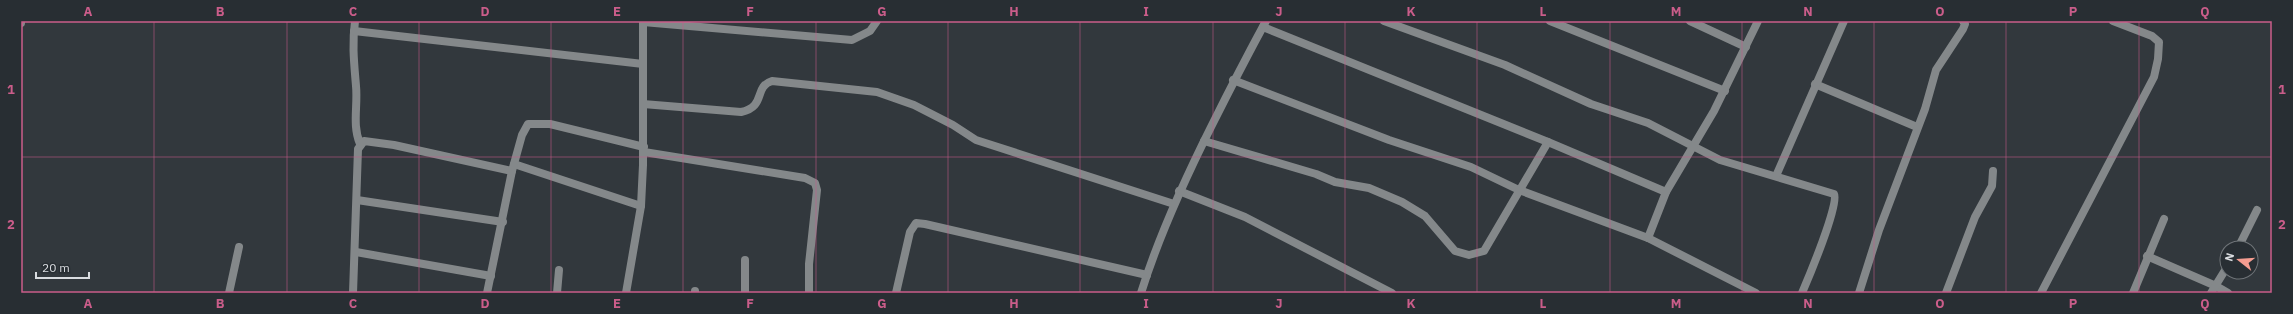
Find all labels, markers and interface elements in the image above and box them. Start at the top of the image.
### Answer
text: A [84,3,93,20]
text: B [216,3,225,20]
text: C [349,3,358,20]
text: D [480,3,490,20]
text: E [613,3,621,20]
text: F [746,3,754,20]
text: G [877,3,887,20]
text: H [1009,3,1019,20]
text: I [1143,3,1149,20]
text: J [1275,3,1283,20]
text: K [1406,3,1416,20]
text: L [1540,3,1547,20]
text: M [1671,3,1681,20]
text: N [1803,3,1813,20]
text: O [1935,3,1945,20]
text: P [2069,3,2078,20]
text: Q [2200,3,2210,20]
text: 1 [7,81,15,98]
text: 1 [2278,81,2286,98]
text: 2 [7,216,15,233]
text: 2 [2278,216,2286,233]
north arrow [2219,240,2259,280]
text: N [2222,251,2237,263]
scale bar [36,254,89,280]
text: 20 m [42,260,70,275]
text: A [84,295,93,312]
text: B [216,295,225,312]
text: C [349,295,358,312]
text: D [480,295,490,312]
text: E [613,295,621,312]
text: F [746,295,754,312]
text: G [877,295,887,312]
text: H [1009,295,1019,312]
text: I [1143,295,1149,312]
text: J [1275,295,1283,312]
text: K [1406,295,1416,312]
text: L [1540,295,1547,312]
text: M [1671,295,1681,312]
text: N [1803,295,1813,312]
text: O [1935,295,1945,312]
text: P [2069,295,2078,312]
text: Q [2200,295,2210,312]

